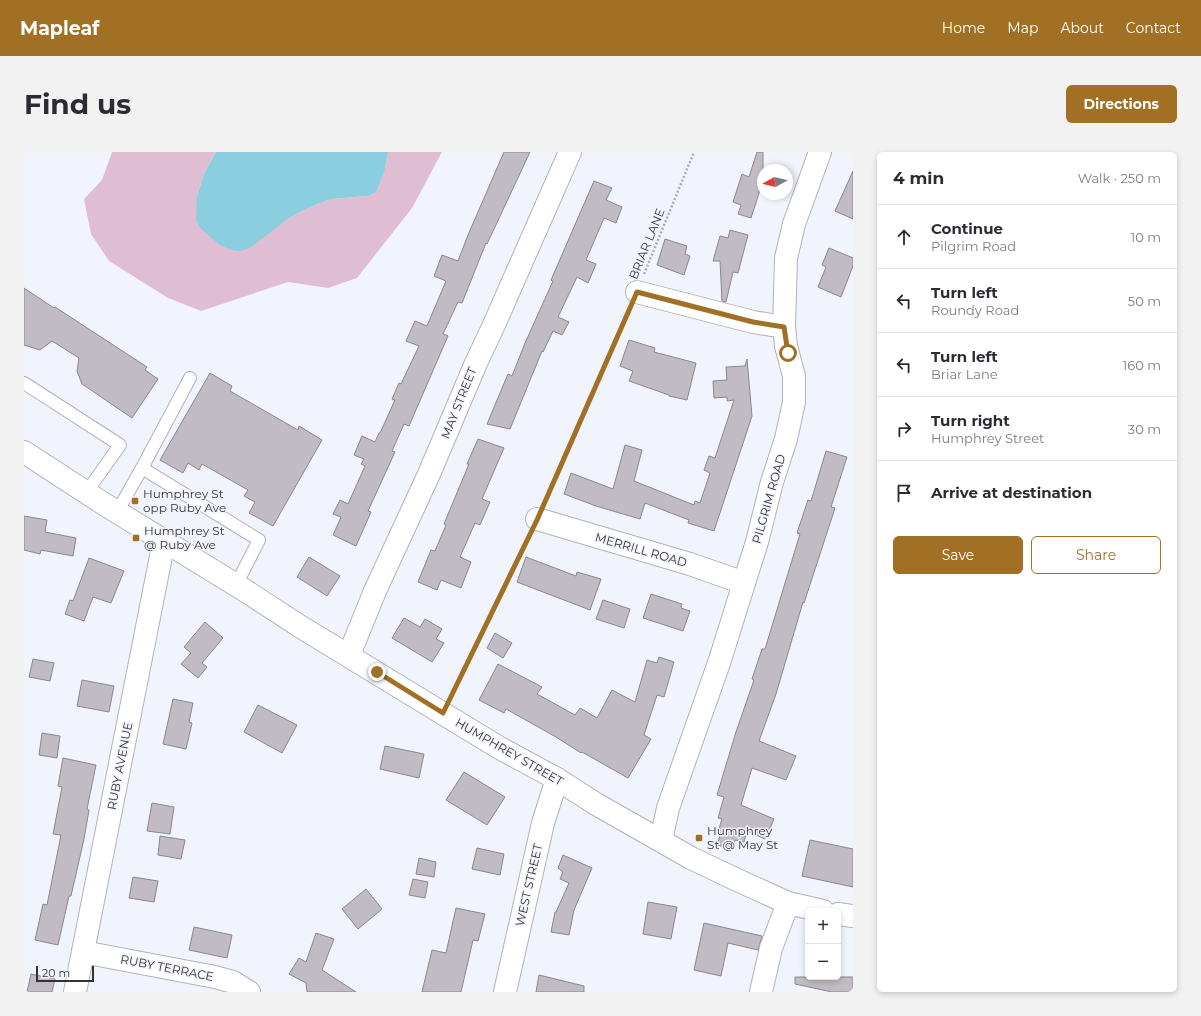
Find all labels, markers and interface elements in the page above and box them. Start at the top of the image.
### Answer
text: Mapleaf [20,17,99,40]
text: Home [942,19,985,37]
text: Map [1007,19,1038,37]
text: About [1060,19,1104,37]
text: Contact [1126,19,1181,37]
button: Directions [1066,85,1177,123]
text: Find us [24,87,131,121]
north arrow [757,164,793,200]
text: 4 min [893,168,944,188]
text: Walk · 250 m [1078,170,1161,186]
street label: BRIAR LANE [625,206,668,282]
text: Continue [931,219,1003,238]
icon: ahead [893,226,915,248]
text: 10 m [1131,229,1161,245]
text: Pilgrim Road [931,238,1016,254]
text: Turn left [931,283,998,302]
icon: left [893,290,915,312]
text: 50 m [1128,293,1161,309]
text: Roundy Road [931,302,1019,318]
route start [779,344,797,362]
text: Turn left [931,347,998,366]
icon: left [893,354,915,376]
text: 160 m [1123,357,1161,373]
street label: MAY STREET [437,365,480,441]
text: Briar Lane [931,366,998,382]
text: Turn right [931,411,1010,430]
icon: right [893,418,915,440]
text: 30 m [1128,421,1161,437]
text: Humphrey Street [931,430,1044,446]
street label: PILGRIM ROAD [749,452,788,545]
icon: arrive [893,482,915,504]
text: Arrive at destination [931,483,1092,502]
place label: Humphrey St opp Ruby Ave [143,486,226,515]
marker: Humphrey St opp Ruby Ave [130,496,140,506]
place label: Humphrey St @ Ruby Ave [144,523,225,552]
street label: MERRILL ROAD [593,529,689,570]
marker: Humphrey St @ Ruby Ave [131,533,141,543]
button: Save [893,536,1023,574]
button: Share [1031,536,1161,574]
route end [368,663,386,681]
street label: HUMPHREY STREET [453,715,566,789]
street label: RUBY AVENUE [104,721,135,811]
place label: Humphrey St @ May St [707,823,778,852]
marker: Humphrey St @ May St [694,833,704,843]
street label: WEST STREET [512,842,545,928]
map controls [805,908,841,980]
button: + [805,908,841,944]
button: − [805,944,841,980]
street label: RUBY TERRACE [119,951,215,984]
scale bar [36,964,94,983]
text: 20 m [42,966,70,980]

